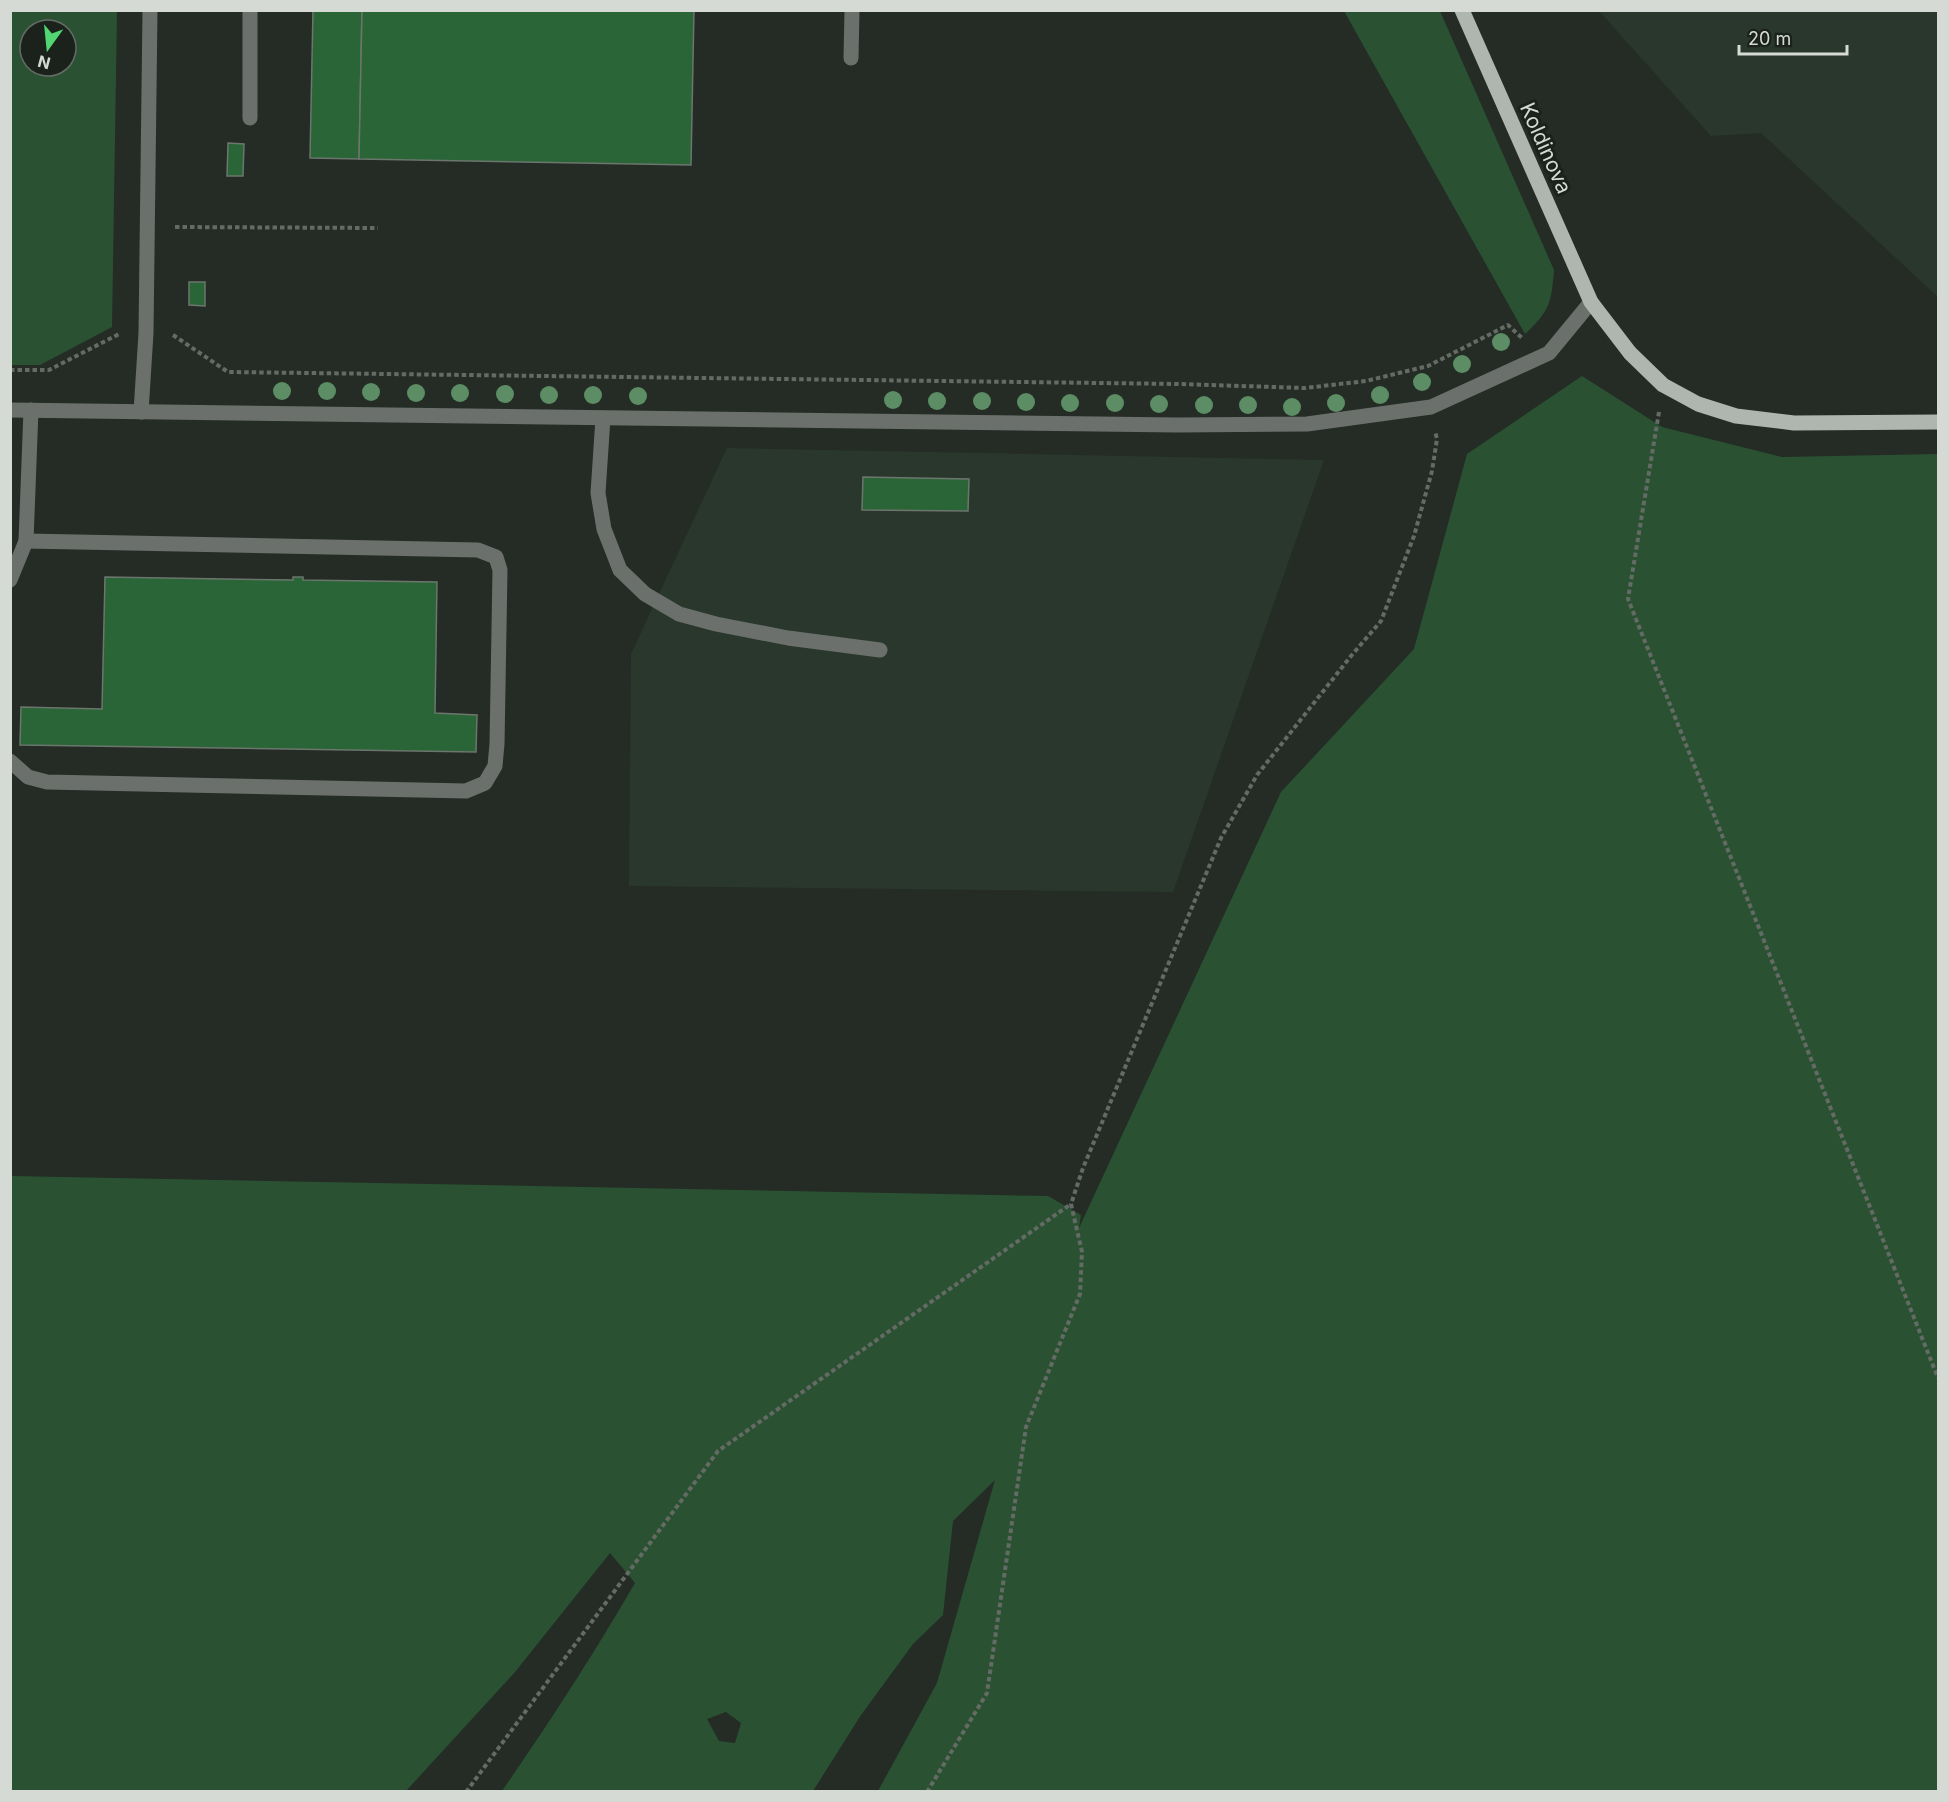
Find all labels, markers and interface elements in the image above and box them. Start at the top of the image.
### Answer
north arrow [18,18,78,78]
scale bar [1739,18,1847,56]
text: 20 m [1748,28,1791,49]
text: N [36,51,53,74]
street label: Koldinova [1515,99,1577,197]

